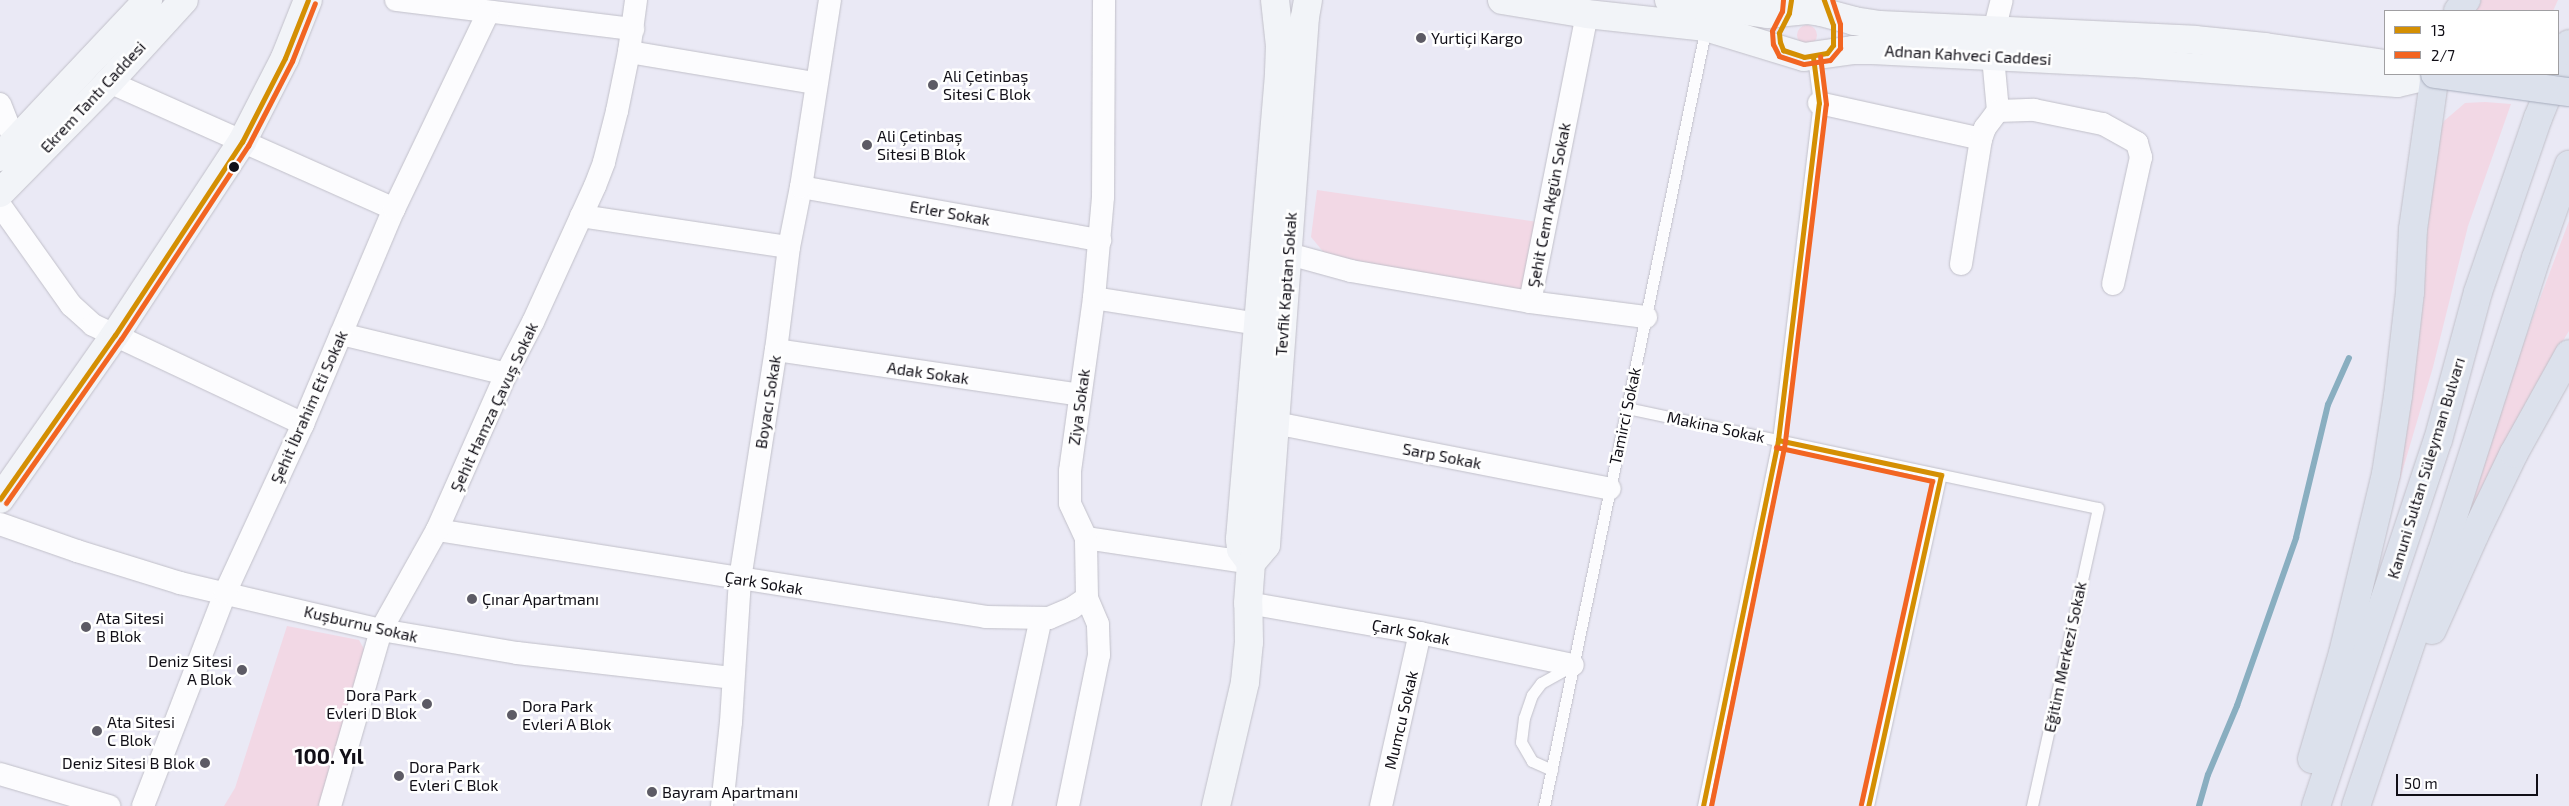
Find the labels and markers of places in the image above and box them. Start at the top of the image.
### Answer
place label: Yurtiçi Kargo [1431,28,1523,48]
marker: Yurtiçi Kargo [1415,32,1427,44]
place label: Ali Çetinbaş Sitesi C Blok [943,66,1031,104]
marker: Ali Çetinbaş Sitesi C Blok [927,79,939,91]
place label: Ali Çetinbaş Sitesi B Blok [877,126,966,164]
marker: Ali Çetinbaş Sitesi B Blok [861,139,873,151]
unlabelled marker [229,162,239,172]
place label: Çınar Apartmanı [482,589,600,609]
marker: Çınar Apartmanı [466,593,478,605]
place label: Ata Sitesi B Blok [96,608,164,646]
marker: Ata Sitesi B Blok [80,621,92,633]
place label: Deniz Sitesi A Blok [148,651,232,689]
marker: Deniz Sitesi A Blok [236,664,248,676]
place label: Dora Park Evleri D Blok [326,685,417,723]
place label: Dora Park Evleri A Blok [522,696,612,734]
marker: Dora Park Evleri D Blok [421,698,433,710]
marker: Dora Park Evleri A Blok [506,709,518,721]
place label: Ata Sitesi C Blok [107,712,175,750]
marker: Ata Sitesi C Blok [91,725,103,737]
place label: Deniz Sitesi B Blok [62,753,195,773]
marker: Deniz Sitesi B Blok [199,757,211,769]
place label: Dora Park Evleri C Blok [409,757,498,795]
marker: Dora Park Evleri C Blok [393,770,405,782]
place label: Bayram Apartmanı [662,782,799,802]
marker: Bayram Apartmanı [646,786,658,798]

